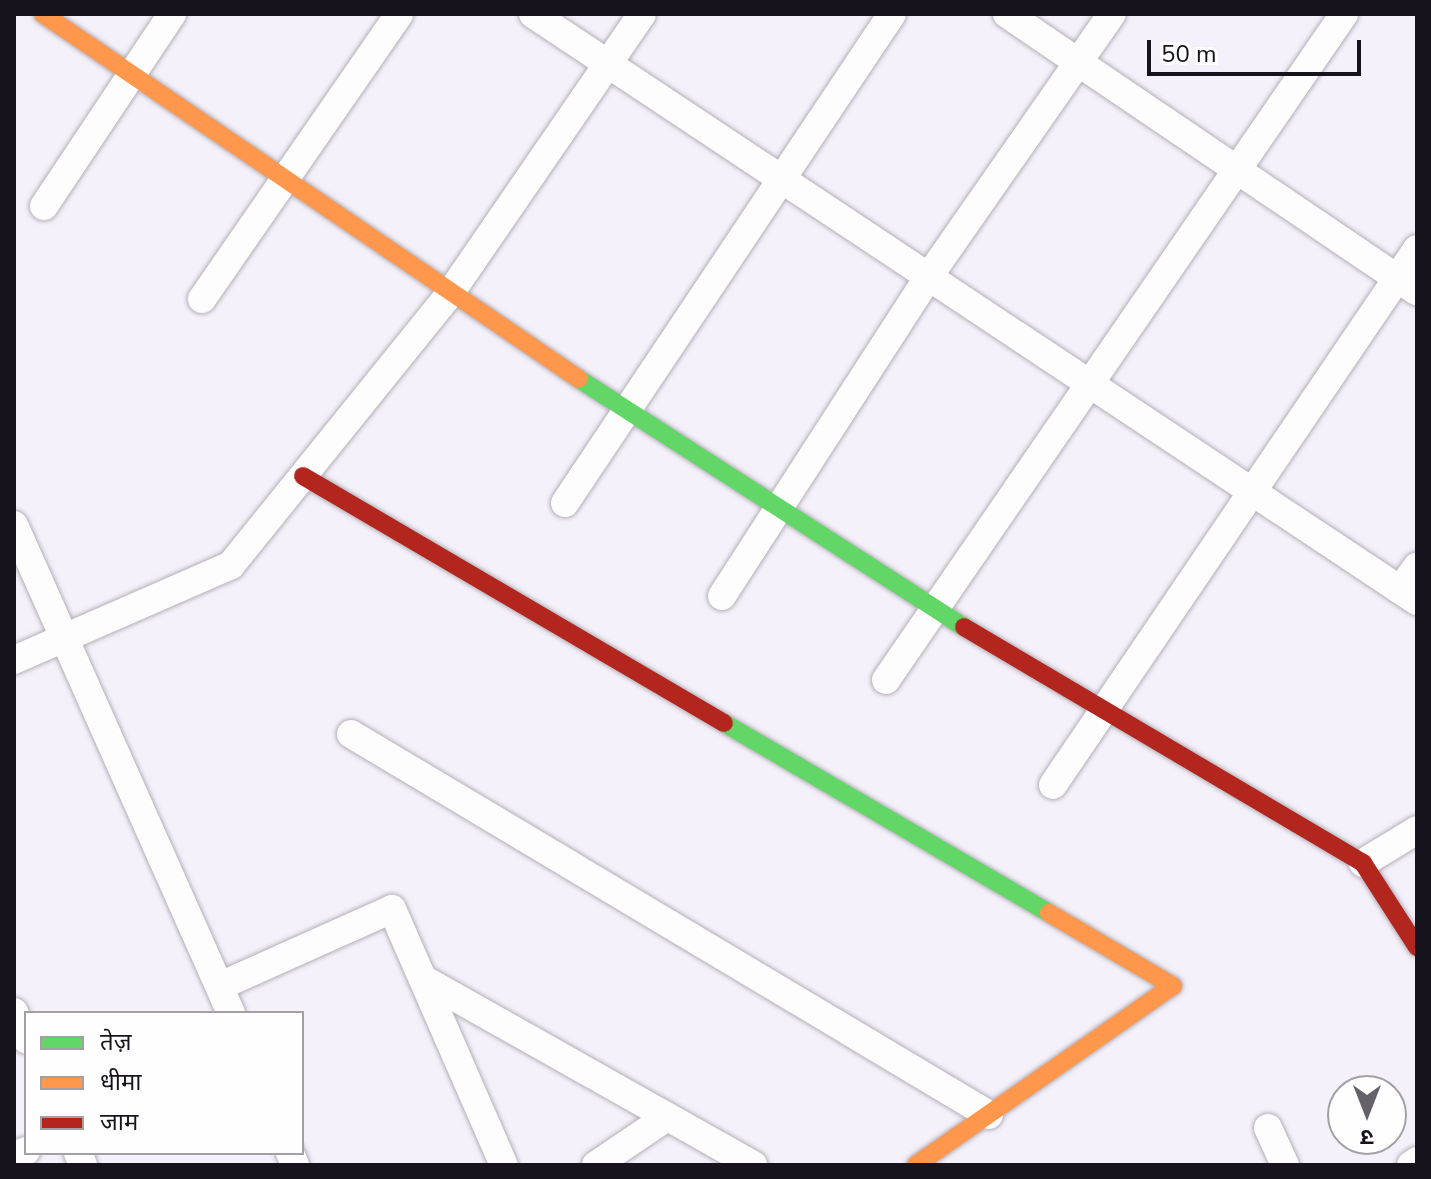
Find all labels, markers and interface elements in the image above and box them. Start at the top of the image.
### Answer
scale bar [1151,24,1365,74]
text: 50 m [1161,38,1217,70]
legend [24,1011,304,1155]
text: तेज़ [100,1026,132,1058]
text: धीमा [100,1066,142,1098]
north arrow [1327,1075,1407,1155]
text: जाम [100,1106,138,1138]
text: उ [1361,1122,1373,1152]

